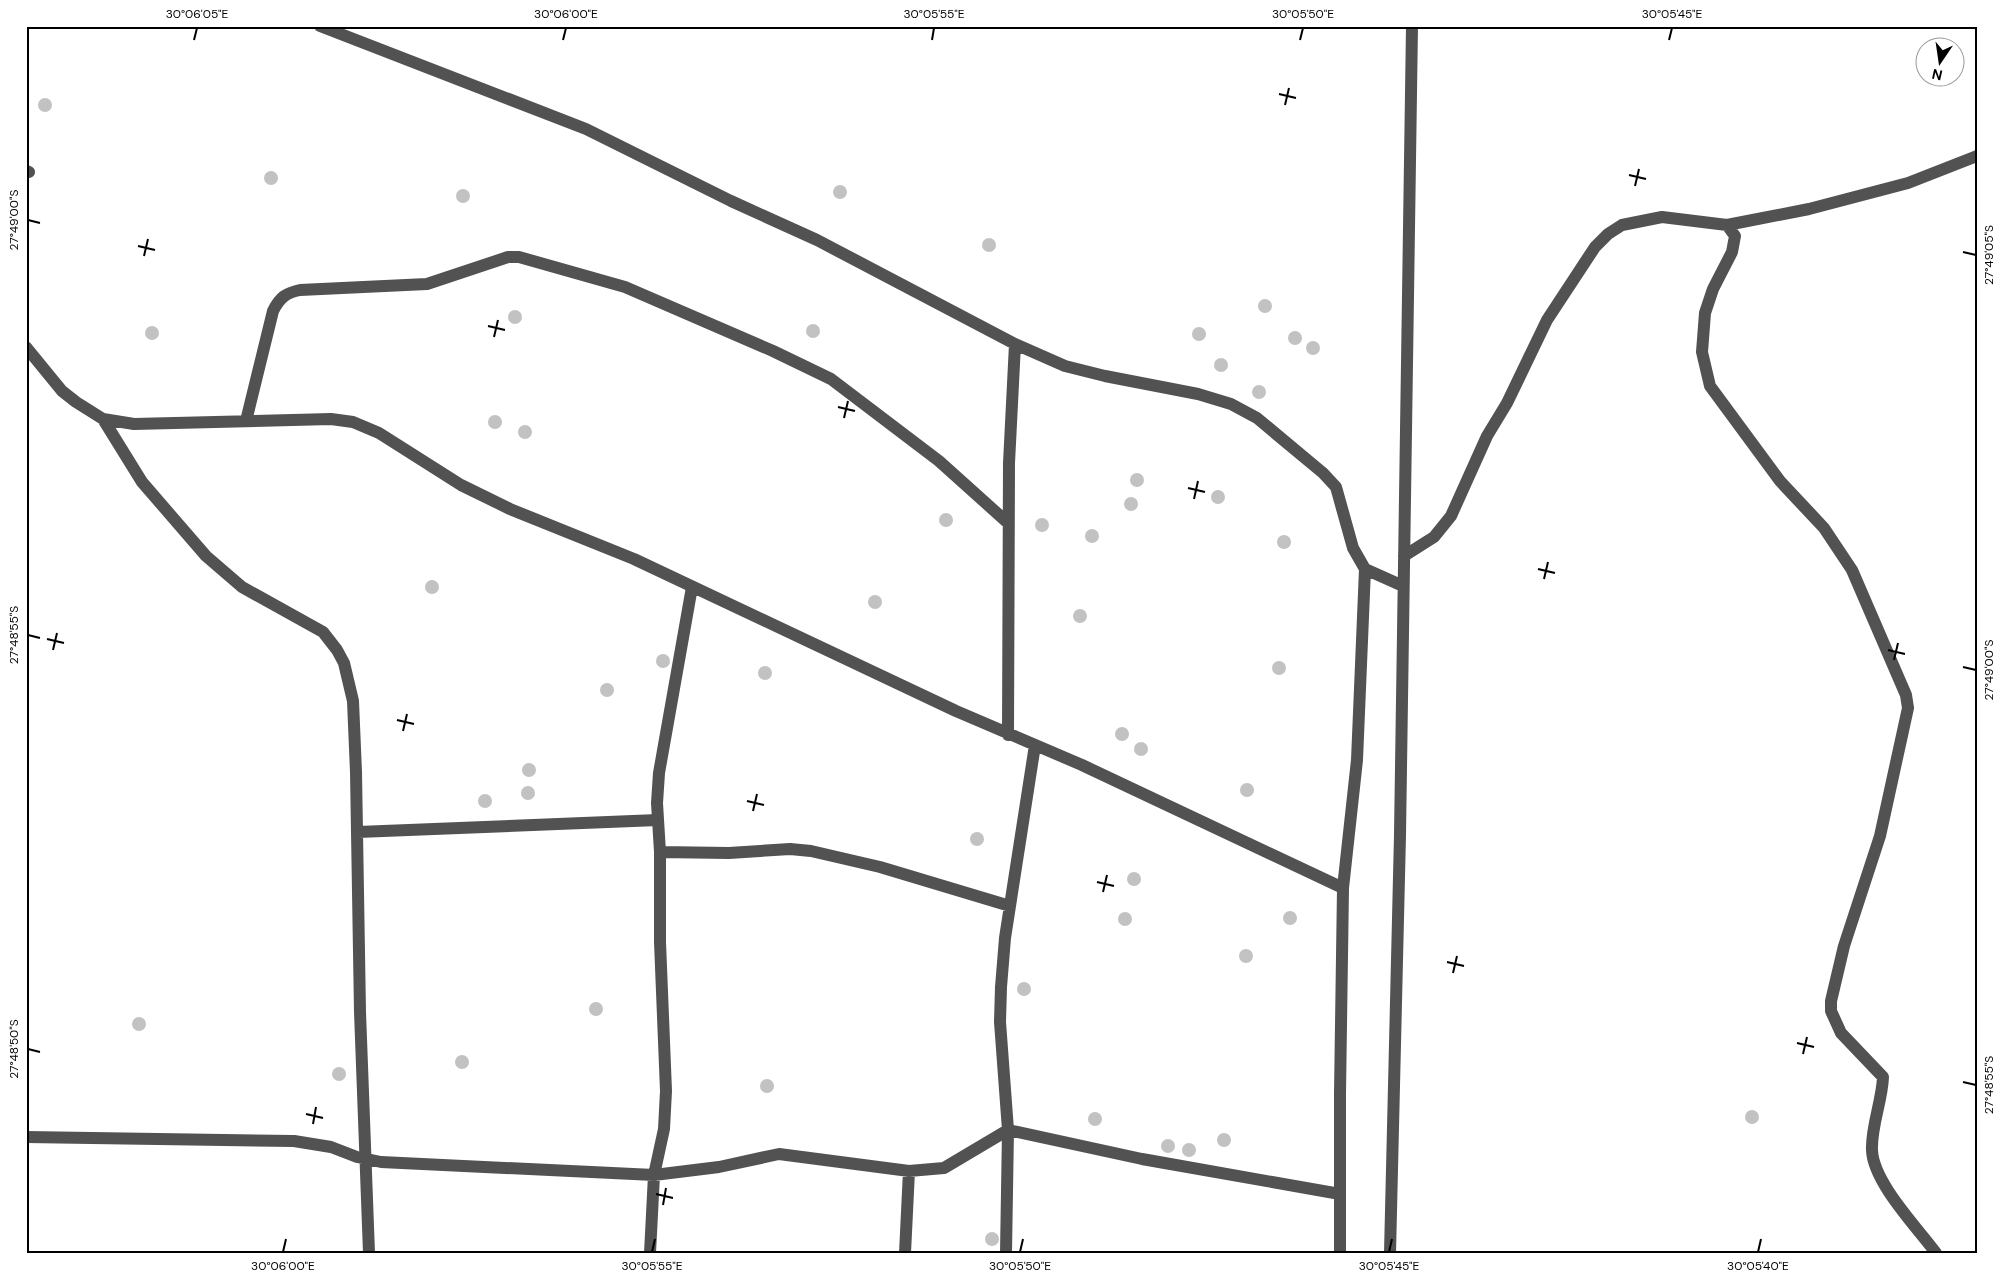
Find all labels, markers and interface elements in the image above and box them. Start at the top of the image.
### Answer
text: 30°06'05"E [166,6,229,22]
text: 30°06'00"E [534,6,598,22]
text: 30°05'55"E [904,6,965,22]
text: 30°05'50"E [1272,6,1334,22]
text: 30°05'45"E [1642,6,1703,22]
north arrow [1916,38,1966,88]
text: N [1930,65,1944,85]
text: 27°49'00"S [6,190,22,250]
text: 27°49'05"S [1981,225,1997,285]
text: 27°48'55"S [6,606,22,664]
text: 27°49'00"S [1981,640,1997,700]
text: 27°48'50"S [6,1019,22,1079]
text: 27°48'55"S [1981,1056,1997,1114]
text: 30°06'00"E [251,1258,315,1274]
text: 30°05'55"E [622,1258,683,1274]
text: 30°05'50"E [989,1258,1051,1274]
text: 30°05'45"E [1359,1258,1420,1274]
text: 30°05'40"E [1727,1258,1789,1274]

